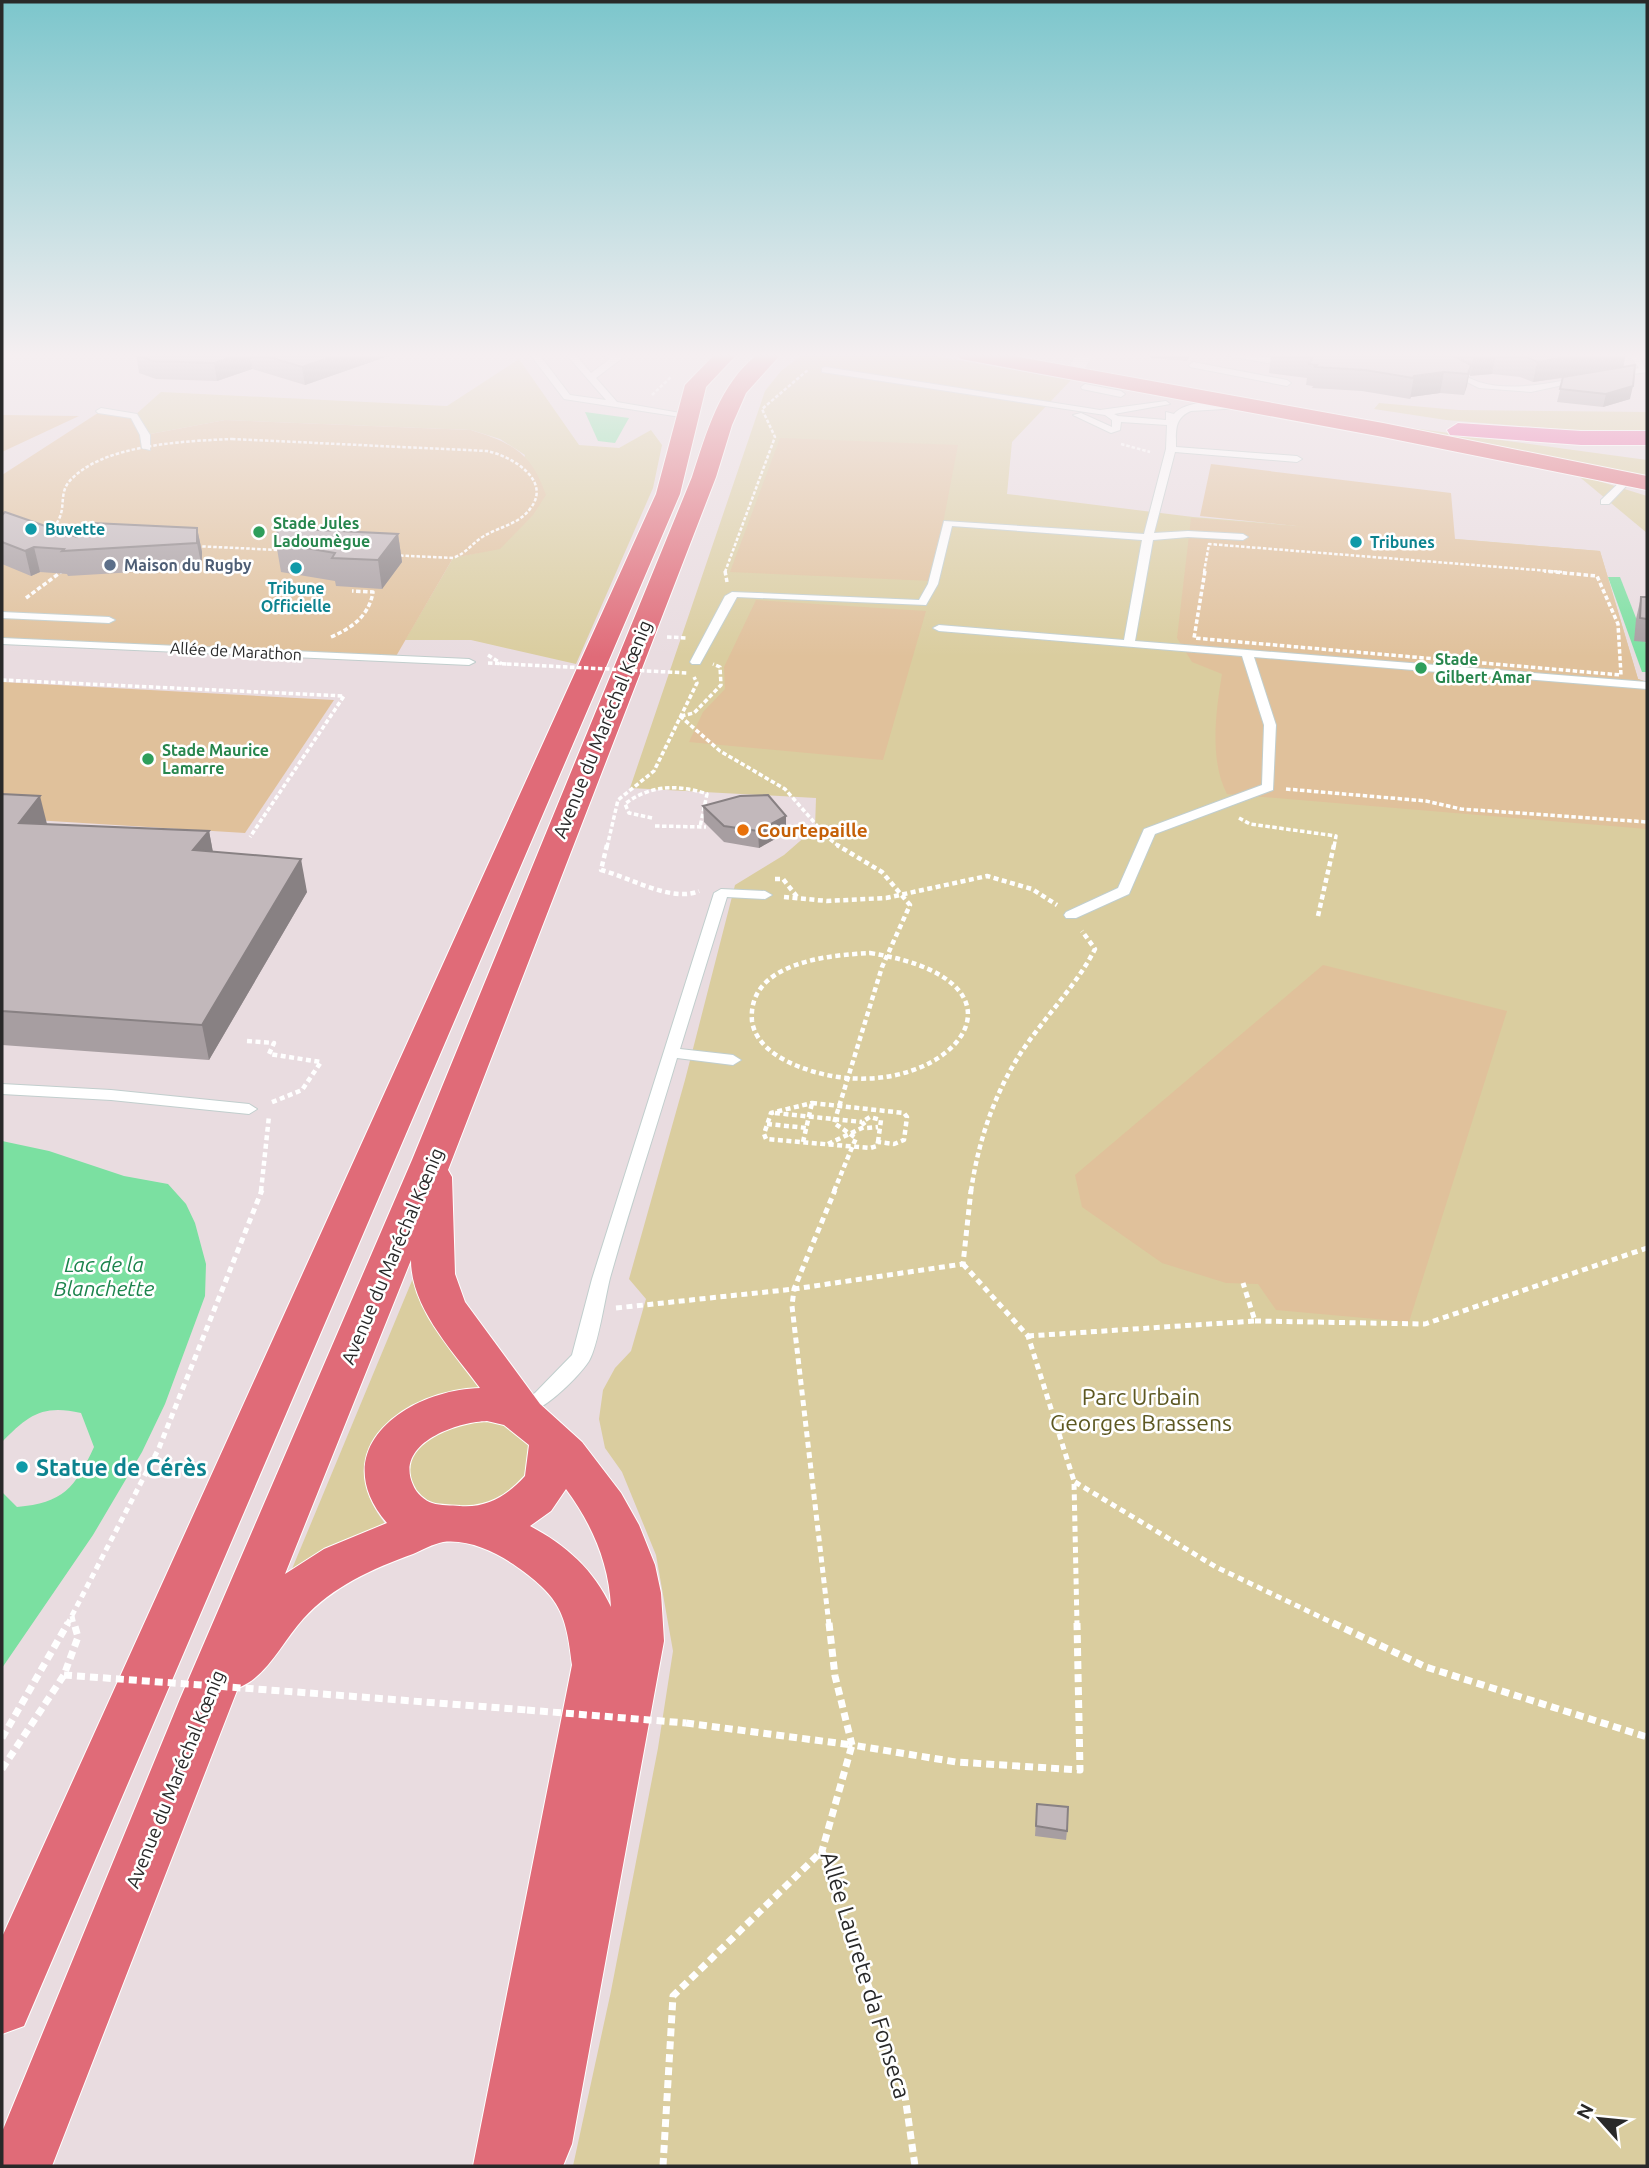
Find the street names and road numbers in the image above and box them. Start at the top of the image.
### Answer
street label: Avenue du Maréchal Kœnig [548,617,656,841]
street label: Allée de Marathon [169,639,303,663]
street label: Avenue du Maréchal Kœnig [336,1144,448,1368]
street label: Avenue du Maréchal Kœnig [121,1667,229,1891]
street label: Allée Laurete da Fonseca [816,1848,916,2102]

